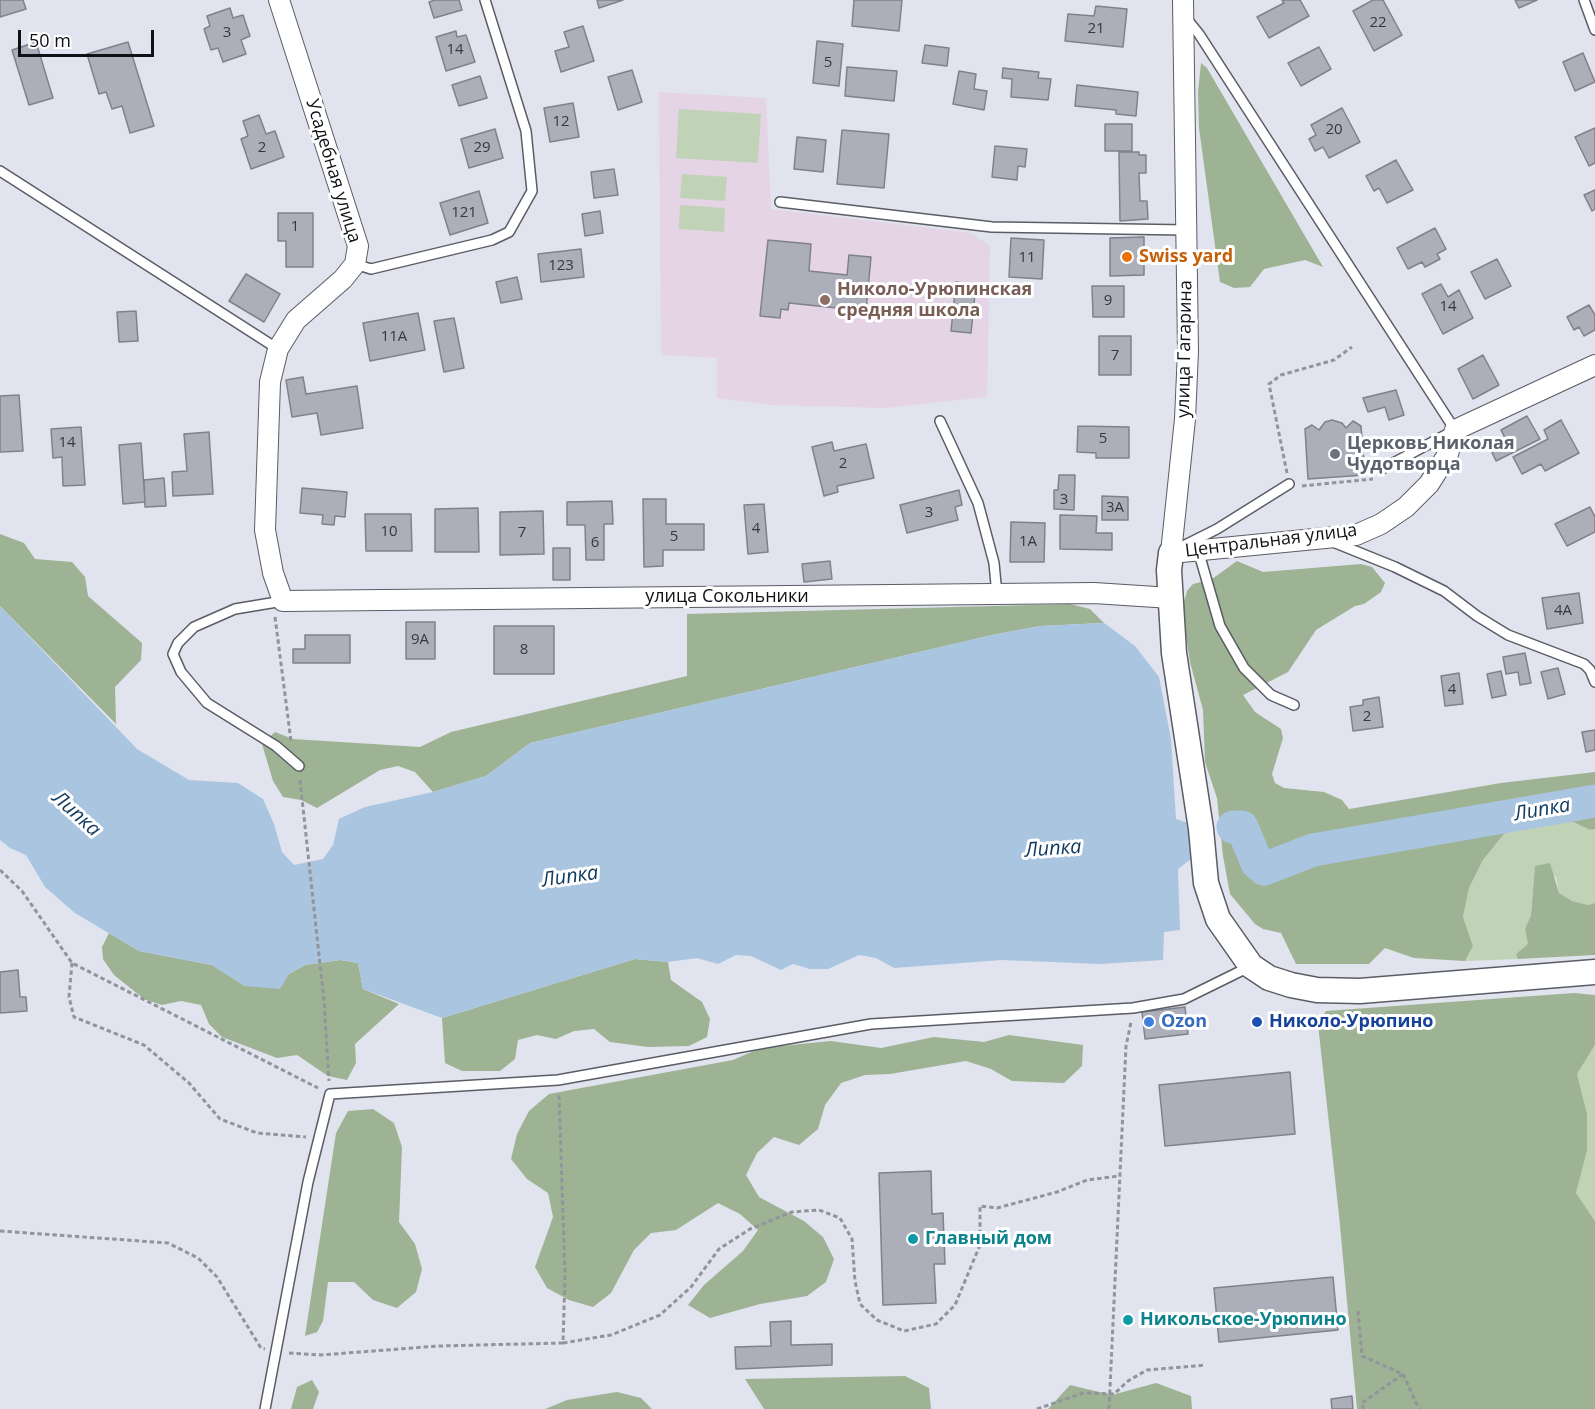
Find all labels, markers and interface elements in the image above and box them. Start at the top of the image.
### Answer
house number: 22 [1369,14,1387,32]
scale bar [21,18,158,56]
house number: 21 [1087,20,1105,38]
house number: 3 [223,24,231,42]
text: 50 m [29,28,71,52]
house number: 14 [446,41,464,59]
house number: 5 [824,54,832,72]
street label: Усадебная улица [301,97,365,245]
house number: 12 [552,113,570,131]
house number: 20 [1325,121,1343,139]
house number: 2 [258,139,266,157]
house number: 29 [473,139,491,157]
house number: 121 [451,204,477,222]
house number: 1 [291,218,299,236]
place label: Swiss yard [1139,246,1233,268]
house number: 11 [1018,249,1036,267]
marker: Swiss yard [1120,250,1134,264]
house number: 123 [548,257,574,275]
place label: Николо-Урюпинская средняя школа [837,279,1032,322]
street label: улица Гагарина [1173,280,1197,418]
house number: 9 [1104,292,1112,310]
marker: Николо-Урюпинская средняя школа [818,293,832,307]
house number: 14 [1439,298,1457,316]
house number: 11А [381,328,407,346]
house number: 7 [1111,347,1119,365]
house number: 5 [1099,430,1107,448]
place label: Церковь Николая Чудотворца [1347,433,1515,476]
house number: 14 [58,434,76,452]
marker: Церковь Николая Чудотворца [1328,447,1342,461]
house number: 2 [839,455,847,473]
house number: 3 [1060,491,1068,509]
house number: 3А [1106,499,1124,517]
house number: 3 [925,504,933,522]
house number: 4 [752,520,760,538]
street label: Центральная улица [1184,520,1358,562]
house number: 10 [380,523,398,541]
house number: 7 [518,524,526,542]
house number: 5 [670,528,678,546]
house number: 1А [1019,533,1037,551]
house number: 6 [591,534,599,552]
street label: улица Сокольники [645,586,809,608]
house number: 4А [1554,602,1572,620]
house number: 9А [411,631,429,649]
house number: 8 [520,641,528,659]
house number: 4 [1448,681,1456,699]
house number: 2 [1363,708,1371,726]
water label: Липка [47,786,105,842]
water label: Липка [1512,793,1572,827]
water label: Липка [1024,835,1082,863]
water label: Липка [540,861,600,893]
place label: Ozon [1161,1011,1207,1033]
place label: Николо-Урюпино [1269,1011,1433,1033]
marker: Ozon [1142,1015,1156,1029]
marker: Николо-Урюпино [1250,1015,1264,1029]
place label: Главный дом [925,1228,1052,1250]
marker: Главный дом [906,1232,920,1246]
place label: Никольское-Урюпино [1140,1309,1347,1331]
marker: Никольское-Урюпино [1121,1313,1135,1327]

